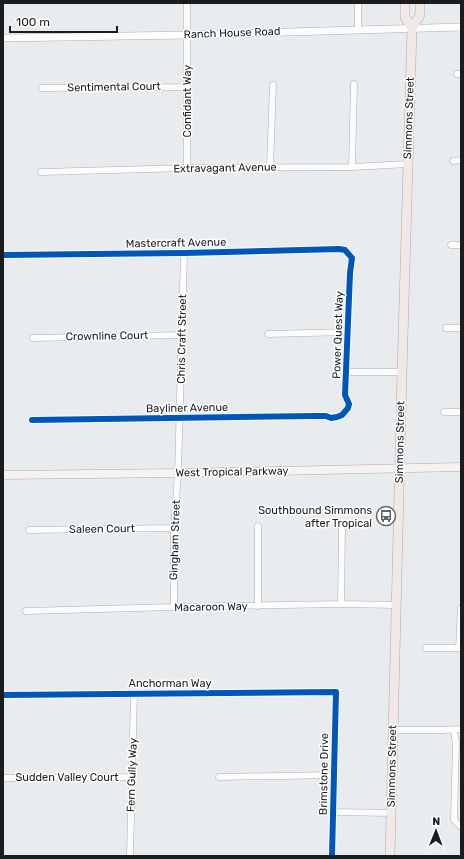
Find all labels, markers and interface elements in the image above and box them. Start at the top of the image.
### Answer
scale bar [10,8,117,34]
text: 100 m [16,15,50,29]
street label: Ranch House Road [183,25,281,41]
street label: Confidant Way [181,65,194,137]
street label: Simmons Street [401,76,417,159]
street label: Sentimental Court [67,80,162,94]
street label: Extravagant Avenue [173,161,277,175]
street label: Mastercraft Avenue [126,236,226,250]
street label: Power Quest Way [330,291,346,379]
street label: Chris Craft Street [175,293,189,384]
street label: Crownline Court [66,329,149,343]
street label: Simmons Street [393,400,407,483]
street label: Bayliner Avenue [146,401,228,415]
street label: West Tropical Parkway [175,465,289,479]
street label: Gingham Street [167,499,183,580]
place label: Southbound Simmons after Tropical [258,504,372,530]
bus stop icon: Southbound Simmons after Tropical [375,505,397,527]
street label: Saleen Court [69,522,136,536]
street label: Macaroon Way [174,600,248,614]
street label: Anchorman Way [129,677,211,690]
street label: Simmons Street [385,724,399,807]
street label: Brimstone Drive [317,733,331,815]
street label: Fern Gully Way [124,738,140,812]
street label: Sudden Valley Court [16,771,119,784]
north arrow [416,811,456,851]
text: N [432,815,440,828]

